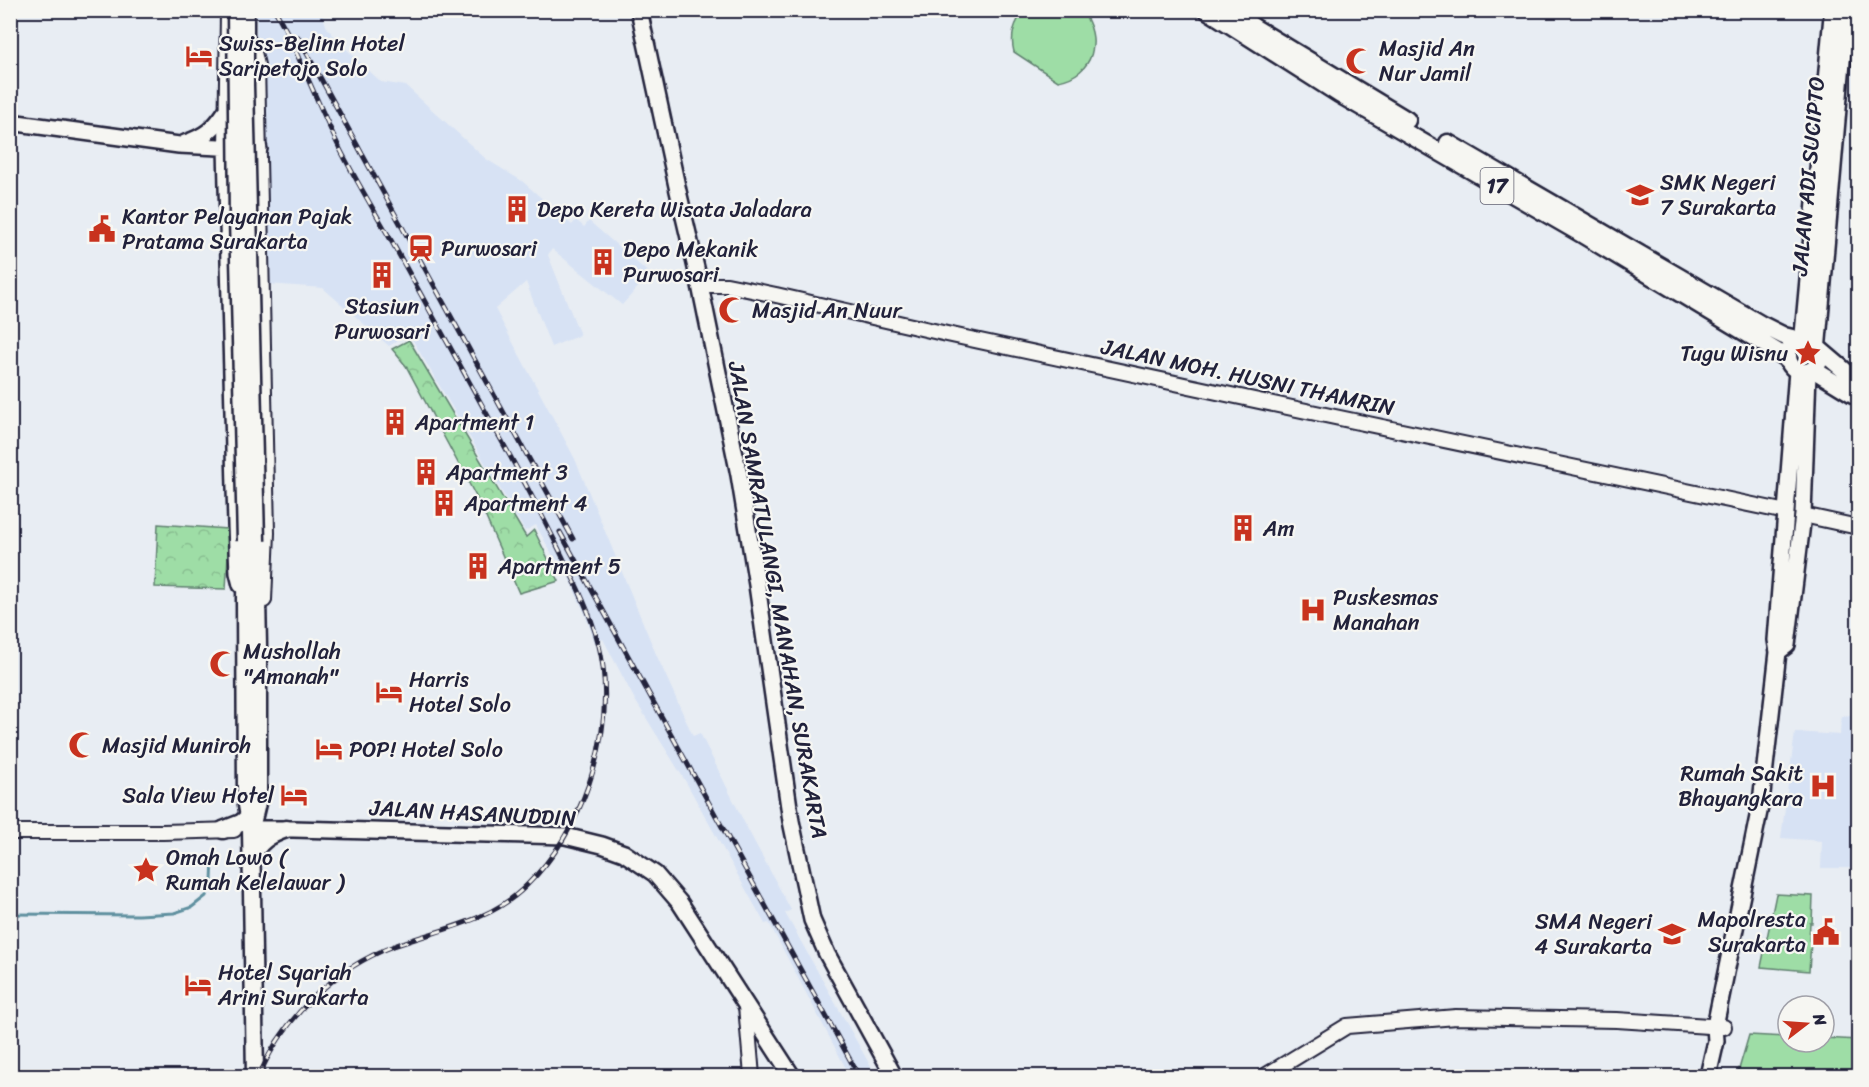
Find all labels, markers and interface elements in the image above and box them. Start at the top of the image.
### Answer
place label: Swiss-Belinn Hotel Saripetojo Solo [219,24,405,88]
place label: Masjid An Nur Jamil [1379,29,1475,93]
hotel icon: Swiss-Belinn Hotel Saripetojo Solo [184,41,214,71]
mosque icon: Masjid An Nur Jamil [1344,46,1374,76]
street label: JALAN ADI SUCIPTO [1780,75,1836,278]
place label: SMK Negeri 7 Surakarta [1660,163,1777,227]
road number: 17 [1480,168,1514,204]
school or university icon: SMK Negeri 7 Surakarta [1625,180,1655,210]
place label: Depo Kereta Wisata Jaladara [537,190,812,229]
building icon: Depo Kereta Wisata Jaladara [502,194,532,224]
place label: Kantor Pelayanan Pajak Pratama Surakarta [122,197,352,261]
public building icon: Kantor Pelayanan Pajak Pratama Surakarta [87,214,117,244]
place label: Purwosari [441,229,538,268]
place label: Depo Mekanik Purwosari [623,230,758,294]
station icon: Purwosari [406,233,436,263]
building icon: Depo Mekanik Purwosari [588,247,618,277]
building icon: Stasiun Purwosari [367,260,397,290]
place label: Stasiun Purwosari [334,287,431,351]
place label: Masjid An Nuur [752,291,903,330]
mosque icon: Masjid An Nuur [717,295,747,325]
street label: JALAN MOH. HUSNI THAMRIN [1097,327,1398,427]
place label: Tugu Wisnu [1680,334,1788,373]
place icon: Tugu Wisnu [1793,338,1823,368]
street label: JALAN SAMRATULANGI, MANAHAN, SURAKARTA [717,357,839,842]
place label: Apartment 1 [414,403,534,442]
building icon: Apartment 1 [380,407,410,437]
place label: Apartment 3 [445,453,568,492]
building icon: Apartment 3 [411,457,441,487]
place label: Apartment 4 [463,484,588,523]
building icon: Apartment 4 [429,488,459,518]
place label: Am [1262,509,1294,548]
building icon: Am [1228,513,1258,543]
place label: Apartment 5 [497,547,621,586]
building icon: Apartment 5 [463,551,493,581]
place label: Puskesmas Manahan [1333,578,1439,642]
hospital icon: Puskesmas Manahan [1298,595,1328,625]
place label: Mushollah "Amanah" [243,632,341,696]
mosque icon: Mushollah "Amanah" [208,649,238,679]
place label: Harris Hotel Solo [409,660,511,724]
hotel icon: Harris Hotel Solo [374,677,404,707]
place label: Masjid Muniroh [102,726,251,765]
mosque icon: Masjid Muniroh [67,730,97,760]
place label: POP! Hotel Solo [349,730,503,769]
hotel icon: POP! Hotel Solo [314,734,344,764]
place label: Rumah Sakit Bhayangkara [1678,754,1803,818]
hospital icon: Rumah Sakit Bhayangkara [1808,771,1838,801]
place label: Sala View Hotel [122,776,275,815]
hotel icon: Sala View Hotel [279,780,309,810]
street label: JALAN HASANUDDIN [368,788,577,838]
place label: Omah Lowo ( Rumah Kelelawar ) [166,838,345,902]
place icon: Omah Lowo ( Rumah Kelelawar ) [131,855,161,885]
place label: Mapolresta Surakarta [1698,900,1806,964]
place label: SMA Negeri 4 Surakarta [1534,902,1653,966]
public building icon: Mapolresta Surakarta [1811,917,1841,947]
school or university icon: SMA Negeri 4 Surakarta [1657,919,1687,949]
place label: Hotel Syariah Arini Surakarta [217,953,369,1017]
hotel icon: Hotel Syariah Arini Surakarta [183,970,213,1000]
north arrow [1776,994,1836,1054]
text: N [1804,1009,1836,1030]

